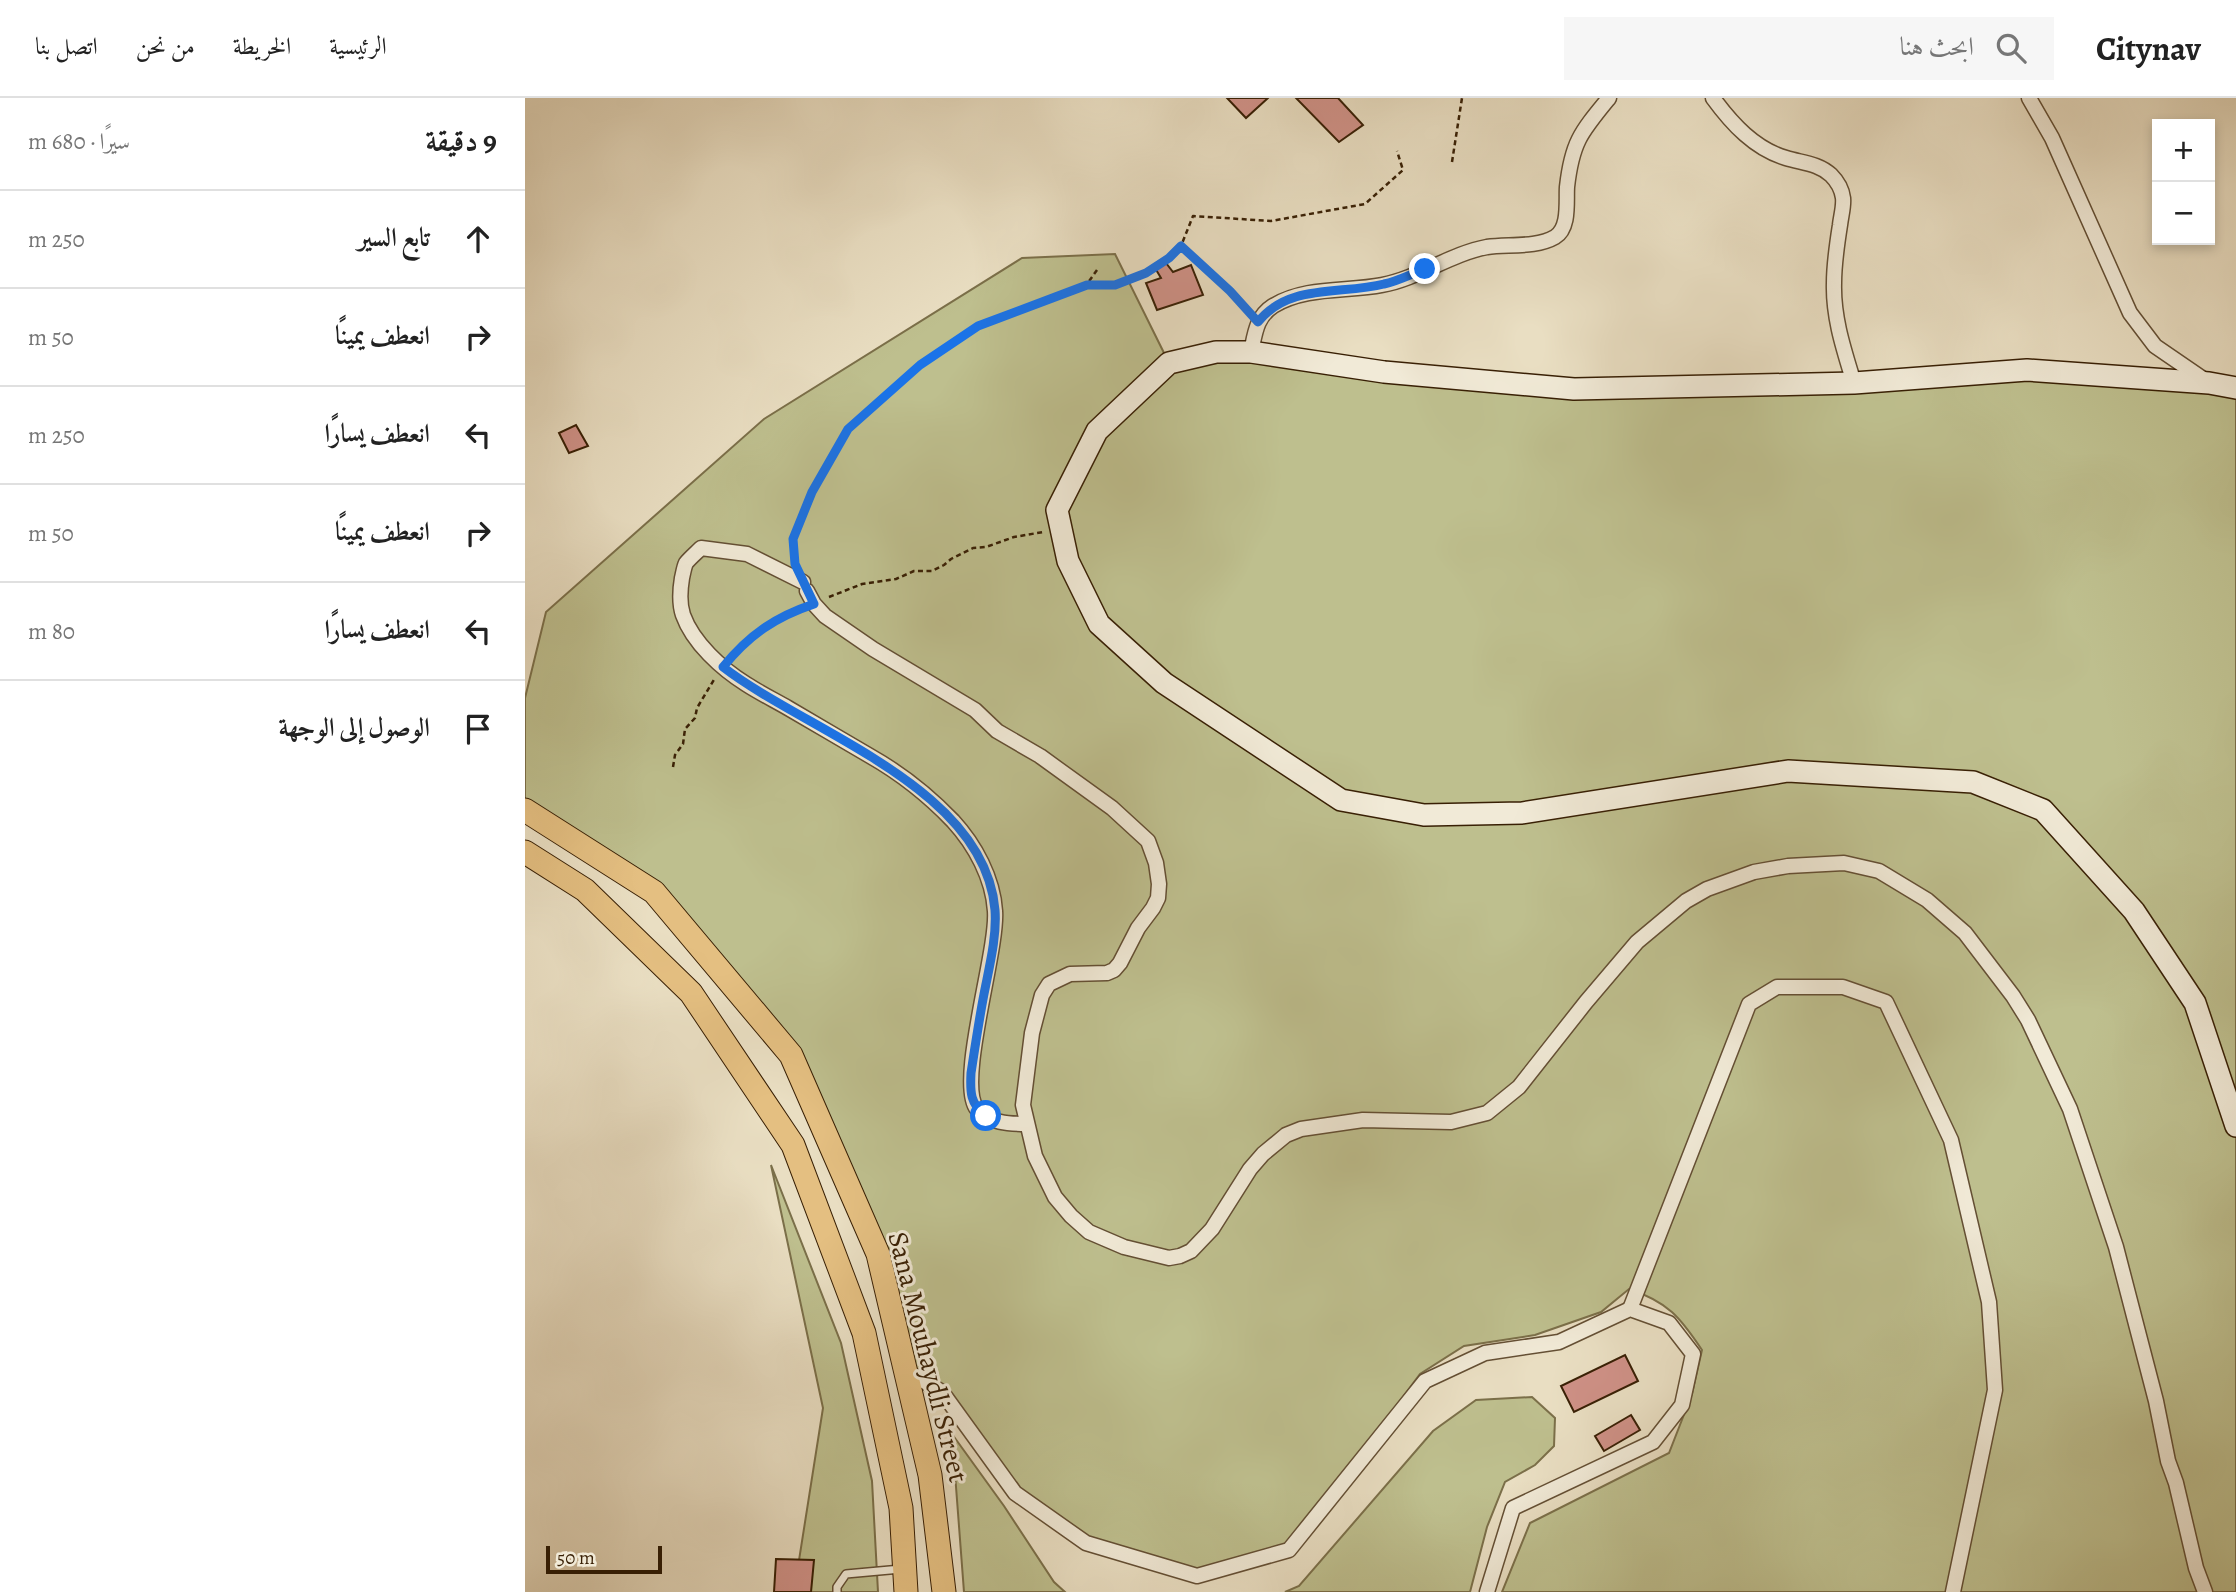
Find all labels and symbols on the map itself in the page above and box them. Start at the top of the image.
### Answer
route end [1409,253,1440,284]
route start [970,1100,1001,1131]
street label: Sana Mouhaydli Street [878,1228,978,1486]
scale bar [546,1543,661,1575]

